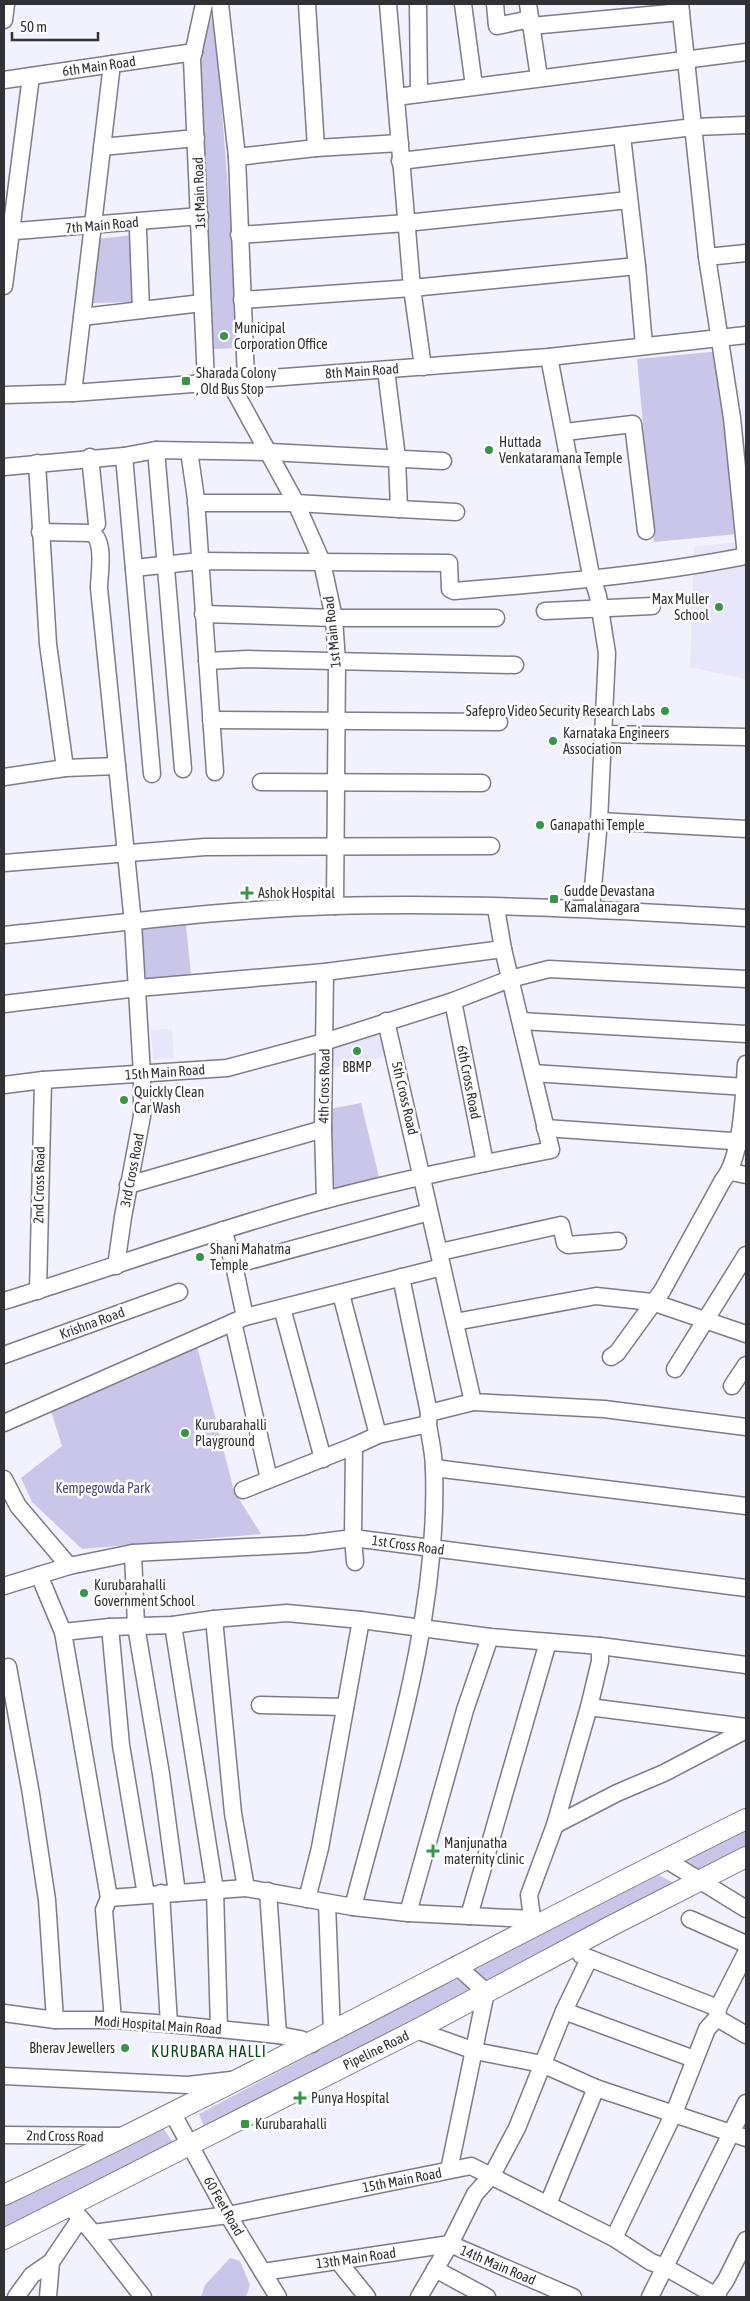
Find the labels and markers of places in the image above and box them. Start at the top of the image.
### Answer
place label: Municipal Corporation Office [234,320,328,352]
marker: Municipal Corporation Office [218,330,230,342]
place label: Sharada Colony , Old Bus Stop [196,365,276,397]
marker: Sharada Colony , Old Bus Stop [180,375,192,387]
place label: Huttada Venkataramana Temple [499,434,622,466]
marker: Huttada Venkataramana Temple [483,444,495,456]
place label: Max Muller School [652,591,710,623]
marker: Max Muller School [713,601,725,613]
place label: Safepro Video Security Research Labs [466,703,655,719]
marker: Safepro Video Security Research Labs [659,705,671,717]
place label: Karnataka Engineers Association [563,725,669,757]
marker: Karnataka Engineers Association [547,735,559,747]
place label: Ganapathi Temple [550,817,645,833]
marker: Ganapathi Temple [534,819,546,831]
place label: Gudde Devastana Kamalanagara [564,883,655,915]
place label: Ashok Hospital [258,885,335,901]
marker: Ashok Hospital [240,886,254,900]
marker: Gudde Devastana Kamalanagara [548,893,560,905]
marker: BBMP [351,1045,363,1057]
place label: BBMP [342,1059,372,1075]
place label: Quickly Clean Car Wash [134,1084,204,1116]
marker: Quickly Clean Car Wash [118,1094,130,1106]
place label: Shani Mahatma Temple [210,1241,291,1273]
marker: Shani Mahatma Temple [194,1251,206,1263]
place label: Kurubarahalli Playground [195,1417,267,1449]
marker: Kurubarahalli Playground [179,1427,191,1439]
place label: Kurubarahalli Government School [94,1577,195,1609]
marker: Kurubarahalli Government School [78,1587,90,1599]
place label: Manjunatha maternity clinic [444,1835,525,1867]
marker: Manjunatha maternity clinic [426,1844,440,1858]
place label: Bherav Jewellers [29,2040,115,2056]
marker: Bherav Jewellers [119,2042,131,2054]
place label: Punya Hospital [311,2090,390,2106]
marker: Punya Hospital [293,2091,307,2105]
place label: Kurubarahalli [255,2116,327,2132]
marker: Kurubarahalli [239,2118,251,2130]

